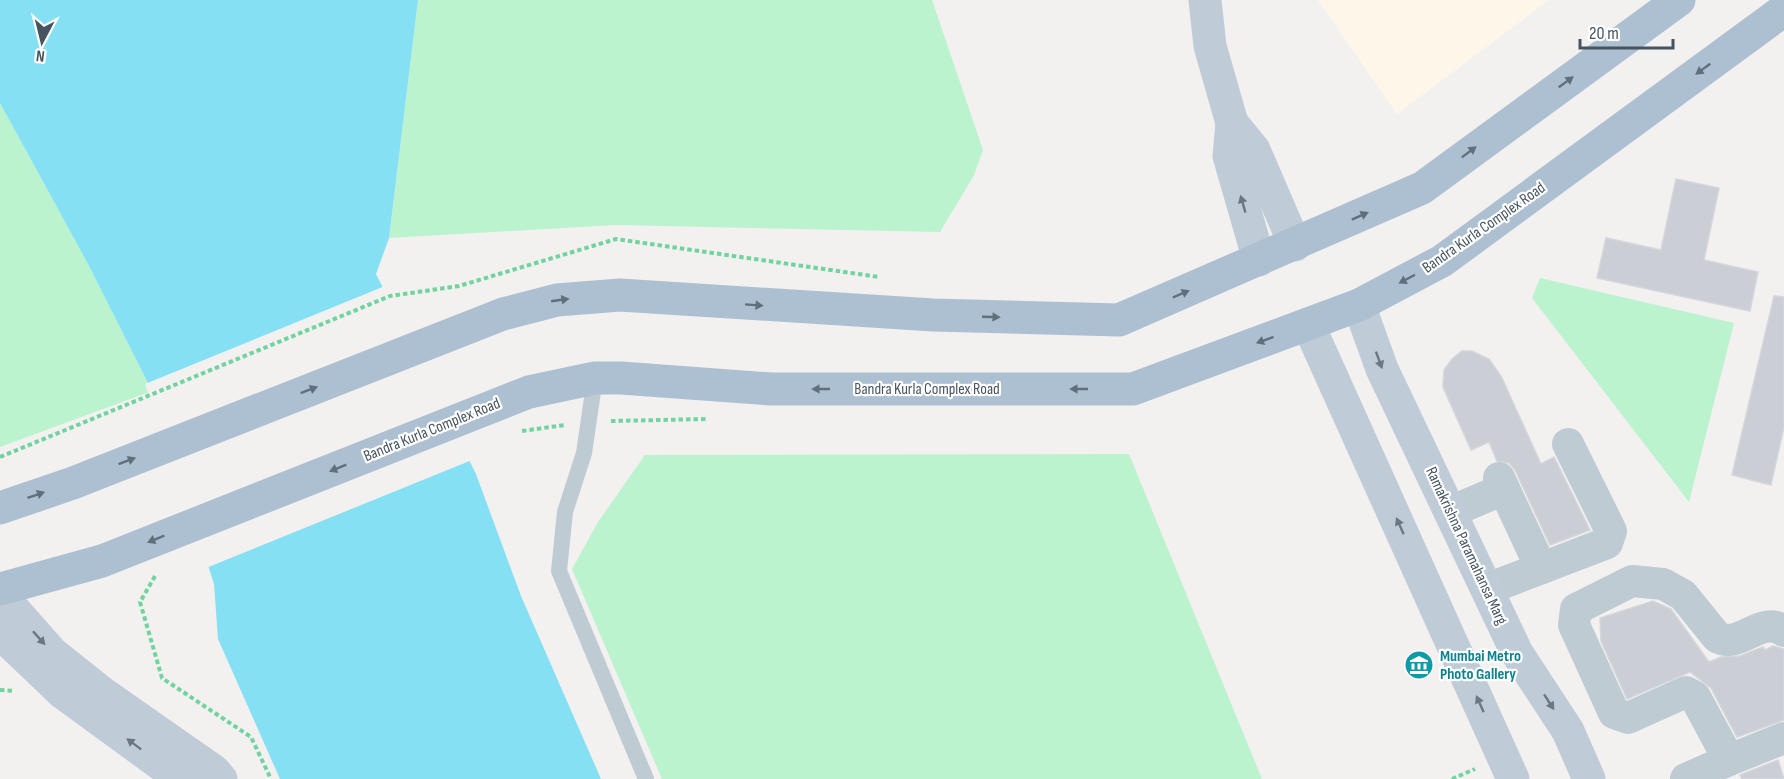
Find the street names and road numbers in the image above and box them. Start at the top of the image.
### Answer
street label: Bandra Kurla Complex Road [1419,178,1549,278]
street label: Bandra Kurla Complex Road [854,380,1000,399]
street label: Bandra Kurla Complex Road [361,394,503,466]
street label: Ramakrishna Paramahansa Marg [1421,464,1511,628]

